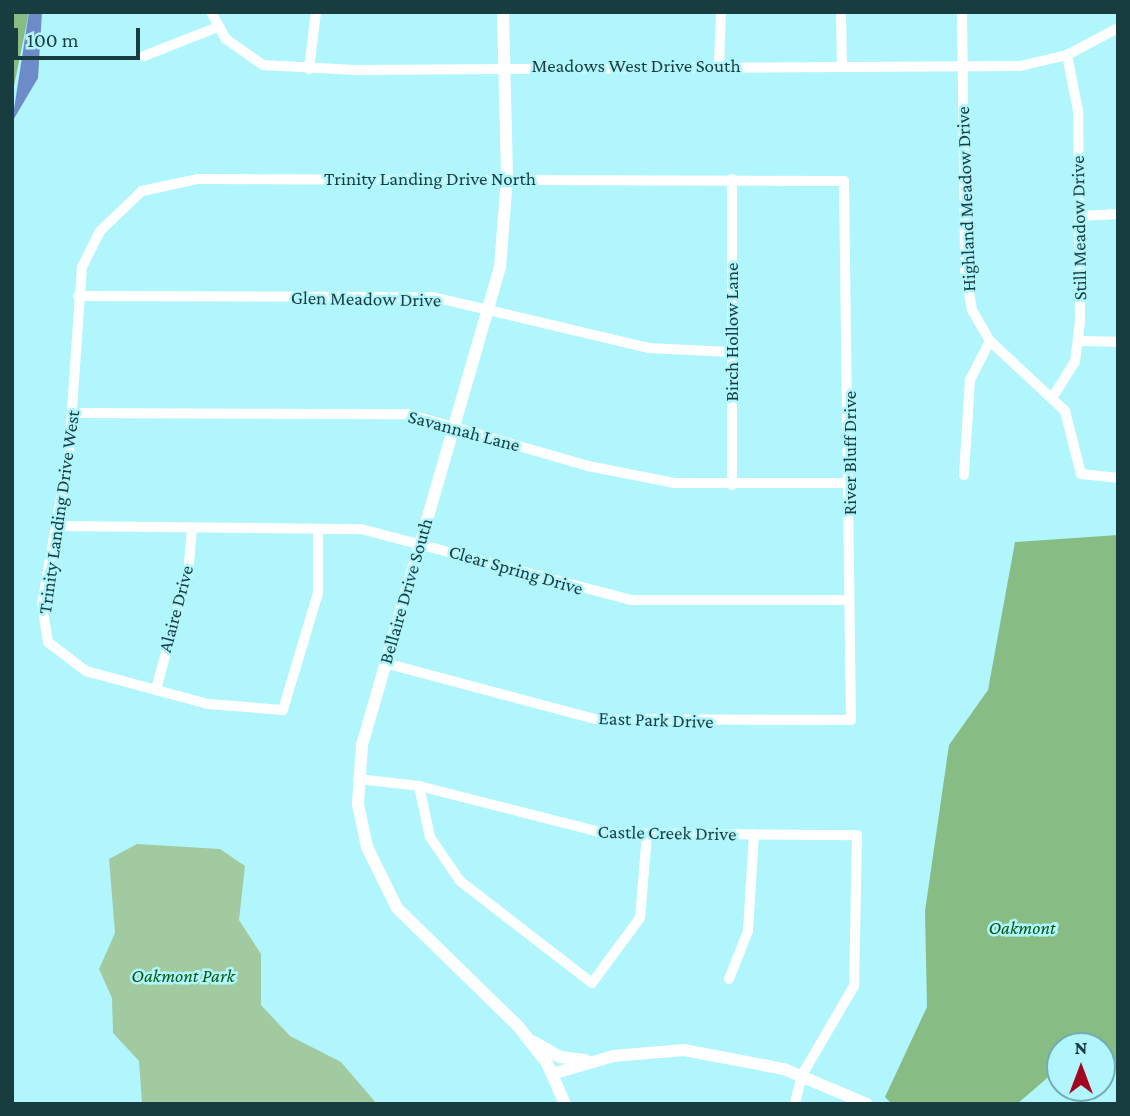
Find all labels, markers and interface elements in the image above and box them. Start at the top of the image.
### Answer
scale bar [18,14,144,58]
text: 100 m [27,28,79,52]
street label: Meadows West Drive South [531,55,741,77]
street label: Highland Meadow Drive [951,106,981,292]
street label: Still Meadow Drive [1066,155,1092,301]
street label: Trinity Landing Drive North [324,168,536,190]
street label: Birch Hollow Lane [721,263,743,401]
street label: Glen Meadow Drive [291,286,441,312]
street label: River Bluff Drive [839,391,861,515]
street label: Savannah Lane [406,405,522,457]
street label: Trinity Landing Drive West [33,409,85,615]
street label: Bellaire Drive South [374,516,438,666]
street label: Clear Spring Drive [446,540,586,600]
street label: Alaire Drive [153,563,199,655]
street label: East Park Drive [598,707,714,733]
street label: Castle Creek Drive [597,820,737,846]
park label: Oakmont [988,917,1056,939]
park label: Oakmont Park [131,965,235,987]
north arrow [1046,1032,1116,1102]
text: N [1075,1037,1087,1058]

